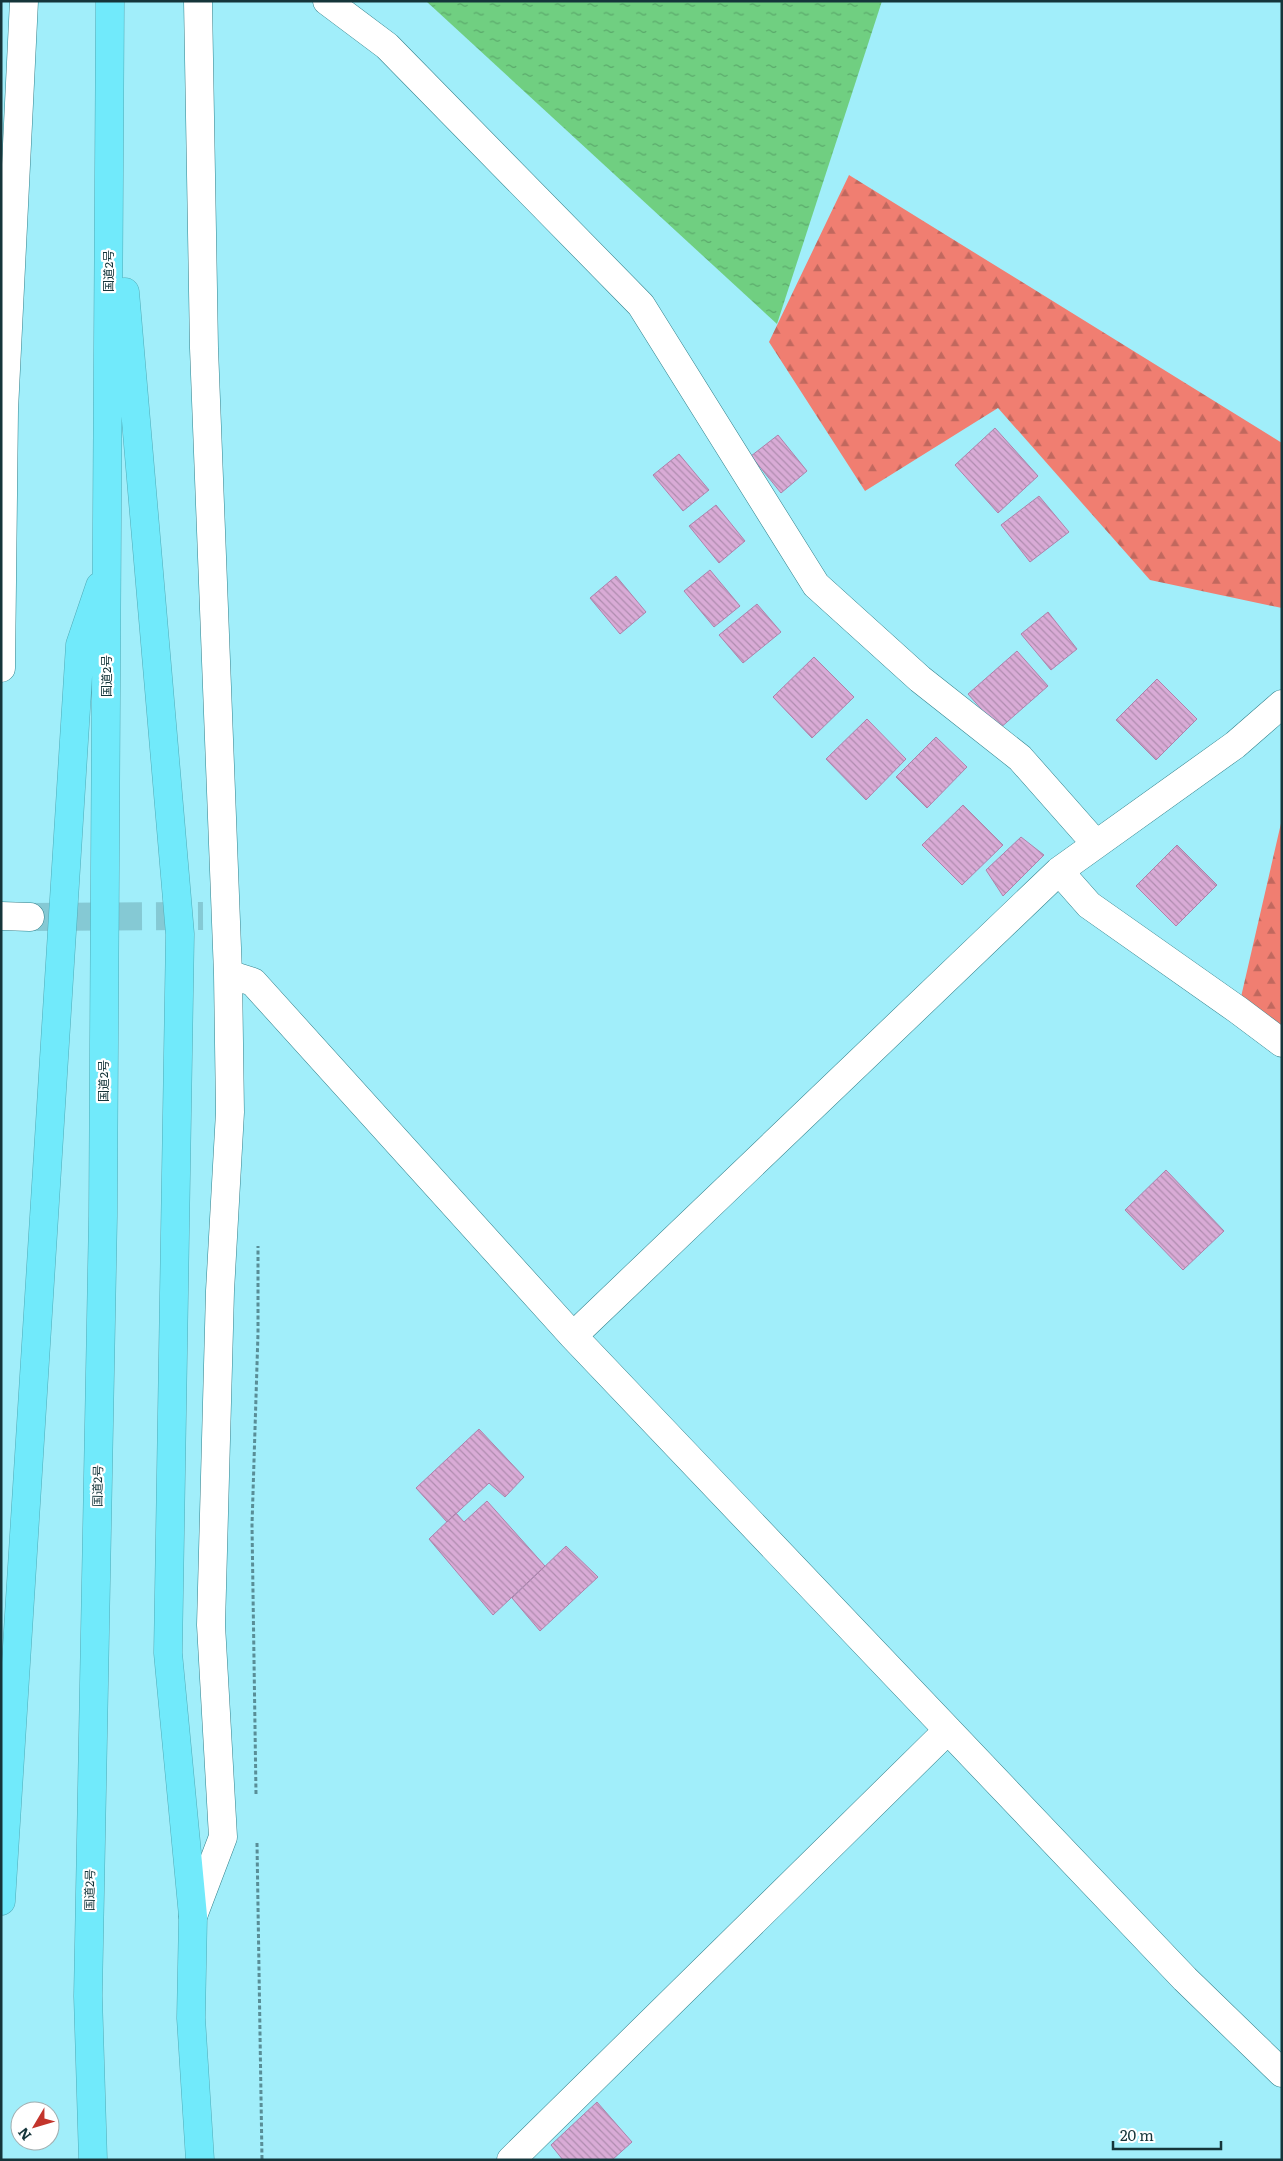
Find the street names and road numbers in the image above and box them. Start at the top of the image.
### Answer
street label: 国道2号 [99,250,117,292]
street label: 国道2号 [97,655,115,697]
street label: 国道2号 [94,1060,112,1102]
street label: 国道2号 [88,1465,106,1507]
street label: 国道2号 [80,1869,98,1911]

